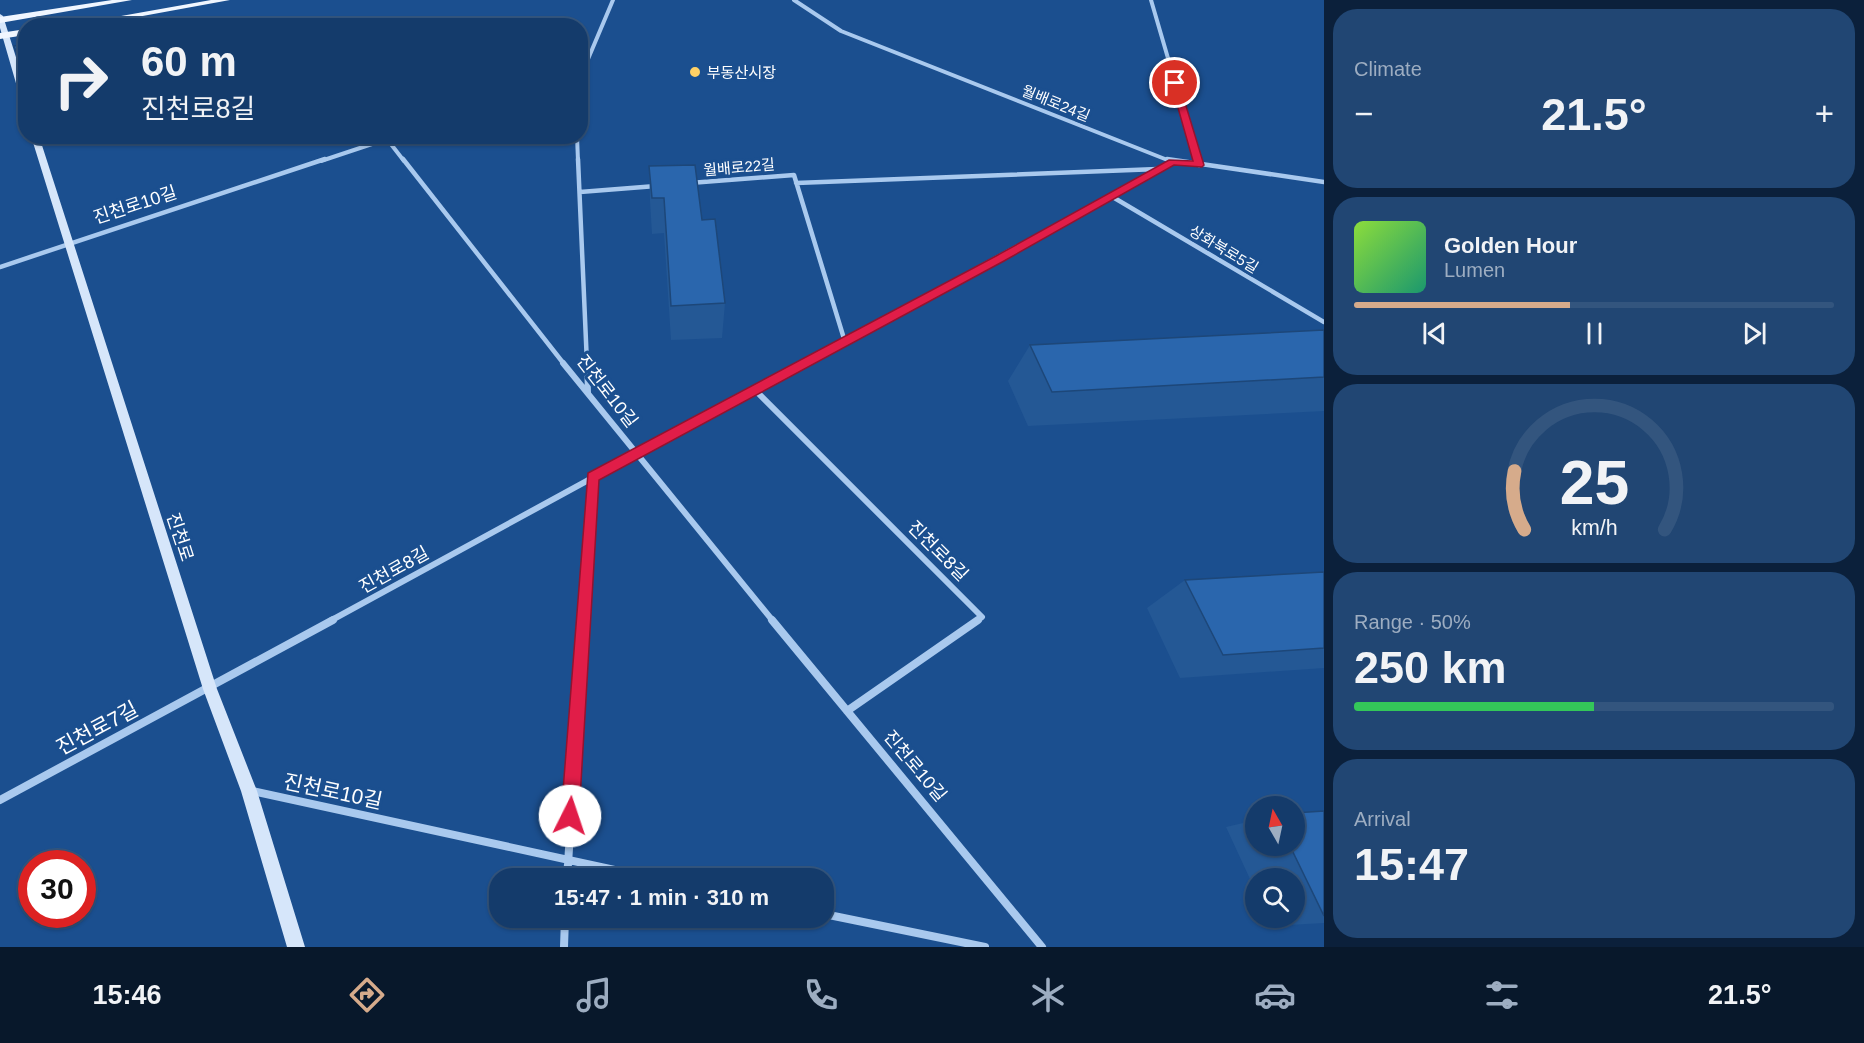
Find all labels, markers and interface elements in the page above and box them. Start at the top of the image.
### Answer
text: 60 m [141,38,237,85]
icon: right [42,42,120,120]
pin [1149,57,1200,108]
text: Climate [1354,58,1422,80]
place label: 부동산시장 [707,64,776,81]
marker: 부동산시장 [688,65,702,79]
icon: arrive [1158,66,1191,99]
street label: 월배로24길 [1019,82,1093,124]
text: 21.5° [1541,89,1647,140]
text: 진천로8길 [141,94,255,124]
text: − [1354,95,1373,132]
text: + [1815,95,1834,132]
street label: 월배로22길 [702,155,776,179]
street label: 진천로10길 [91,182,179,228]
street label: 상화북로5길 [1186,222,1262,276]
text: Golden Hour [1444,233,1577,258]
text: Lumen [1444,259,1505,281]
icon: previous [1418,317,1451,350]
icon: pause [1578,317,1611,350]
icon: next [1738,317,1771,350]
street label: 진천로10길 [573,351,641,431]
text: 25 [1559,449,1629,518]
street label: 진천로 [163,510,197,564]
street label: 진천로8길 [904,517,972,585]
text: km/h [1571,517,1617,541]
street label: 진천로8길 [356,543,432,597]
text: Range · 50% [1354,611,1471,633]
text: 250 km [1354,642,1507,693]
street label: 진천로7길 [52,697,142,759]
street label: 진천로10길 [880,727,950,805]
street label: 진천로10길 [281,769,385,813]
position arrow [538,784,602,848]
north arrow [1245,796,1305,856]
map controls [1245,796,1305,928]
text: Arrival [1354,808,1411,830]
text: 15:47 [1354,839,1469,890]
speed limit sign: 30 [18,850,96,928]
button: search [1245,868,1305,928]
text: 15:47 · 1 min · 310 m [554,885,769,910]
icon: directions [346,974,388,1016]
icon: music [573,974,615,1016]
icon: phone [800,974,842,1016]
icon: climate [1027,974,1069,1016]
icon: car [1254,974,1296,1016]
icon: filters [1481,974,1523,1016]
text: 15:46 [92,980,162,1010]
text: 21.5° [1708,980,1771,1010]

